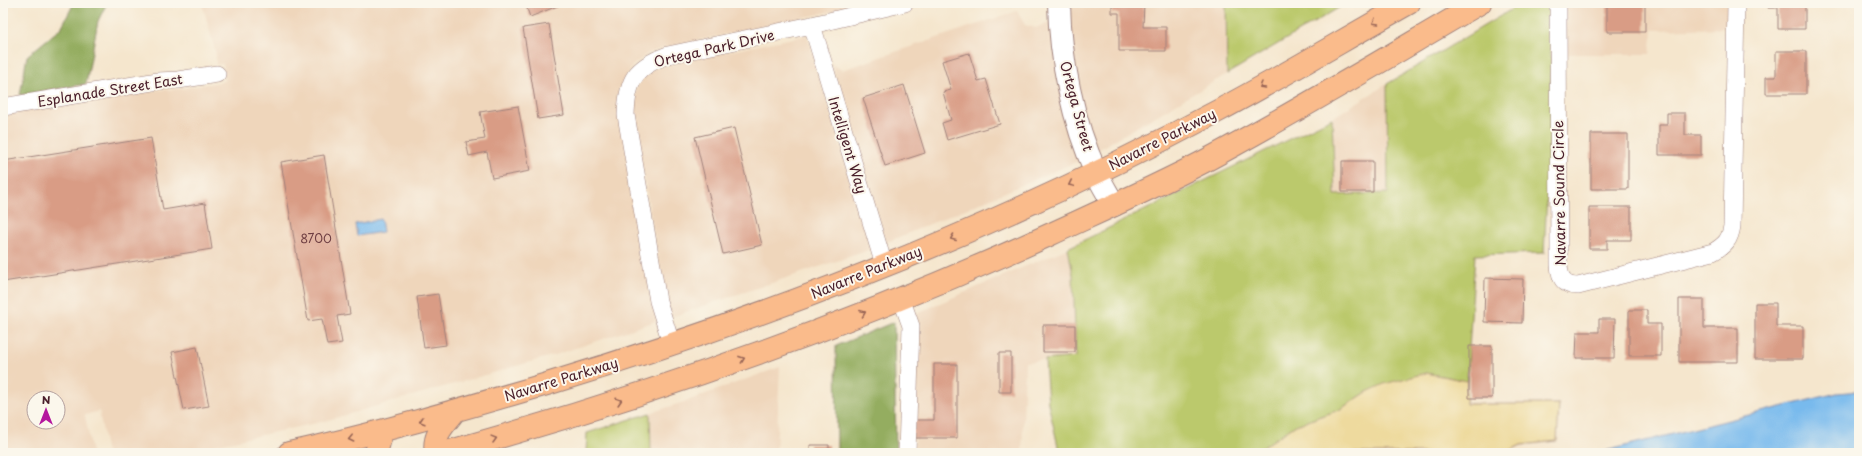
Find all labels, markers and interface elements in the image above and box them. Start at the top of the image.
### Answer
one-way arrow [1372,18,1379,25]
street label: Ortega Park Drive [652,24,776,72]
street label: Ortega Street [1055,59,1099,154]
street label: Esplanade Street East [36,68,184,112]
one-way arrow [1259,82,1266,89]
street label: Intelligent Way [823,94,873,196]
street label: Navarre Parkway [1105,103,1219,175]
street label: Navarre Sound Circle [1547,120,1571,266]
one-way arrow [1068,179,1075,187]
house number: 8700 [300,229,332,247]
one-way arrow [949,233,956,241]
street label: Navarre Parkway [807,240,925,304]
one-way arrow [860,310,867,318]
street label: Navarre Parkway [502,352,620,406]
one-way arrow [738,355,745,363]
north arrow [26,390,66,430]
text: N [42,391,51,408]
one-way arrow [615,397,622,406]
one-way arrow [419,416,426,425]
one-way arrow [348,434,354,442]
one-way arrow [491,435,498,444]

